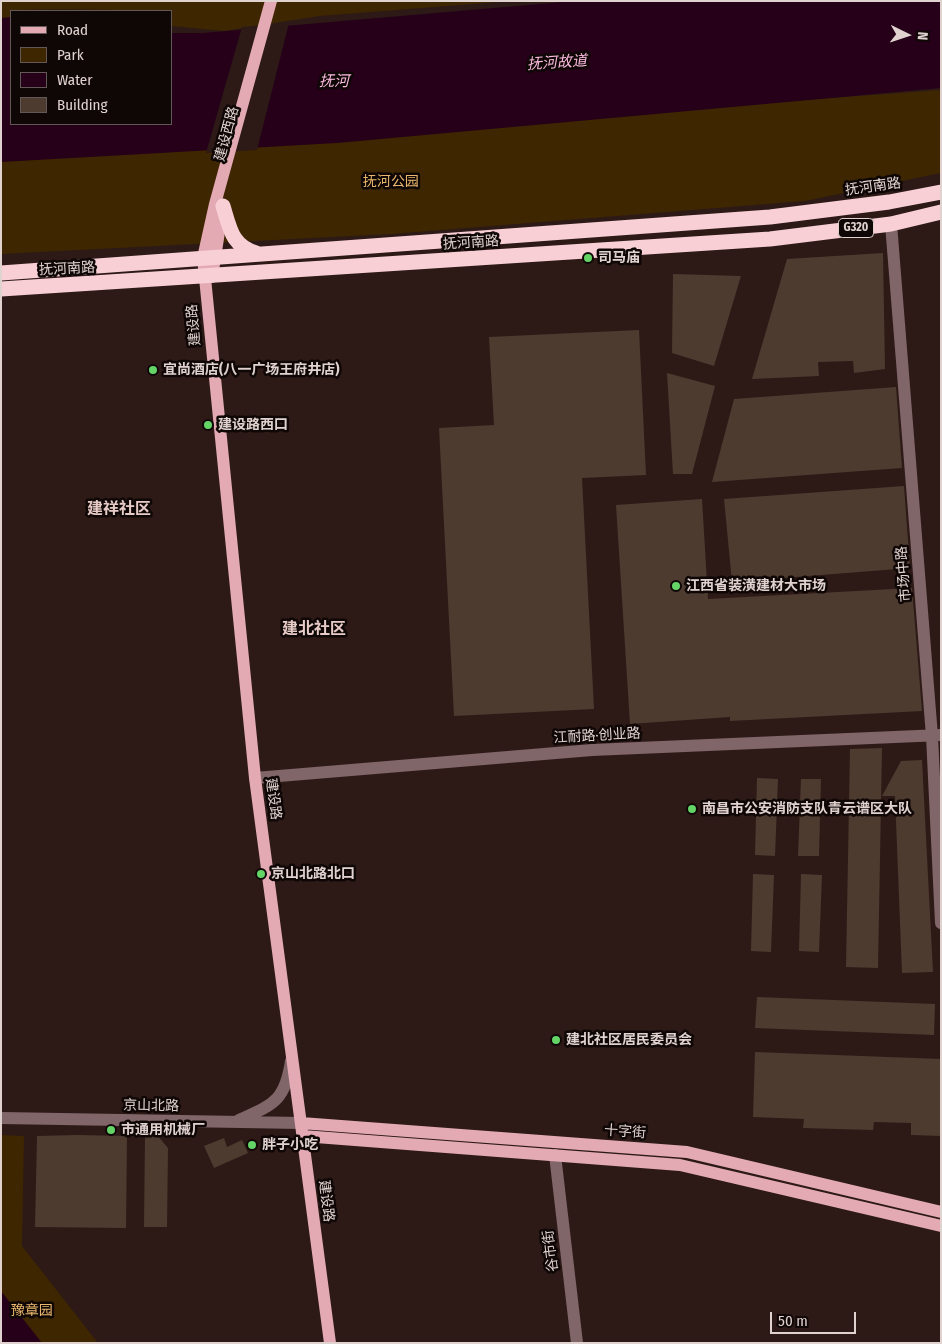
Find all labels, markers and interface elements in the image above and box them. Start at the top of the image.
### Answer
legend [10,10,172,125]
north arrow [882,10,932,60]
text: Road [57,21,88,39]
text: N [914,31,931,41]
text: Park [57,46,84,64]
water label: 抚河故道 [526,52,588,74]
text: Water [57,71,92,89]
water label: 抚河 [319,73,349,91]
text: Building [57,96,108,114]
street label: 建设西路 [212,105,242,163]
park label: 抚河公园 [363,174,419,190]
street label: 抚河南路 [844,175,902,199]
road number: G320 [838,218,874,238]
street label: 抚河南路 [442,233,500,253]
place label: 司马庙 [598,250,640,266]
marker: 司马庙 [582,252,594,264]
street label: 抚河南路 [39,259,95,279]
street label: 建设路 [184,303,204,347]
place label: 宜尚酒店(八一广场王府井店) [163,362,339,378]
marker: 宜尚酒店(八一广场王府井店) [147,364,159,376]
place label: 建设路西口 [218,417,288,433]
marker: 建设路西口 [202,419,214,431]
district label: 建祥社区 [87,500,151,520]
street label: 市场中路 [893,545,915,603]
place label: 江西省装潢建材大市场 [686,578,826,594]
marker: 江西省装潢建材大市场 [670,580,682,592]
district label: 建北社区 [282,620,346,640]
street label: 江耐路·创业路 [553,725,641,747]
street label: 建设路 [262,777,284,821]
place label: 南昌市公安消防支队青云谱区大队 [702,801,912,817]
marker: 南昌市公安消防支队青云谱区大队 [686,803,698,815]
place label: 京山北路北口 [271,866,355,882]
marker: 京山北路北口 [255,868,267,880]
place label: 建北社区居民委员会 [566,1032,692,1048]
marker: 建北社区居民委员会 [550,1034,562,1046]
street label: 京山北路 [123,1097,179,1115]
place label: 市通用机械厂 [121,1122,205,1138]
street label: 十字街 [603,1122,647,1142]
marker: 市通用机械厂 [105,1124,117,1136]
place label: 胖子小吃 [262,1137,318,1153]
marker: 胖子小吃 [246,1139,258,1151]
street label: 建设路 [315,1179,337,1223]
street label: 谷市街 [540,1229,562,1273]
scale bar [772,1302,858,1334]
park label: 豫章园 [11,1303,53,1319]
text: 50 m [778,1312,808,1330]

